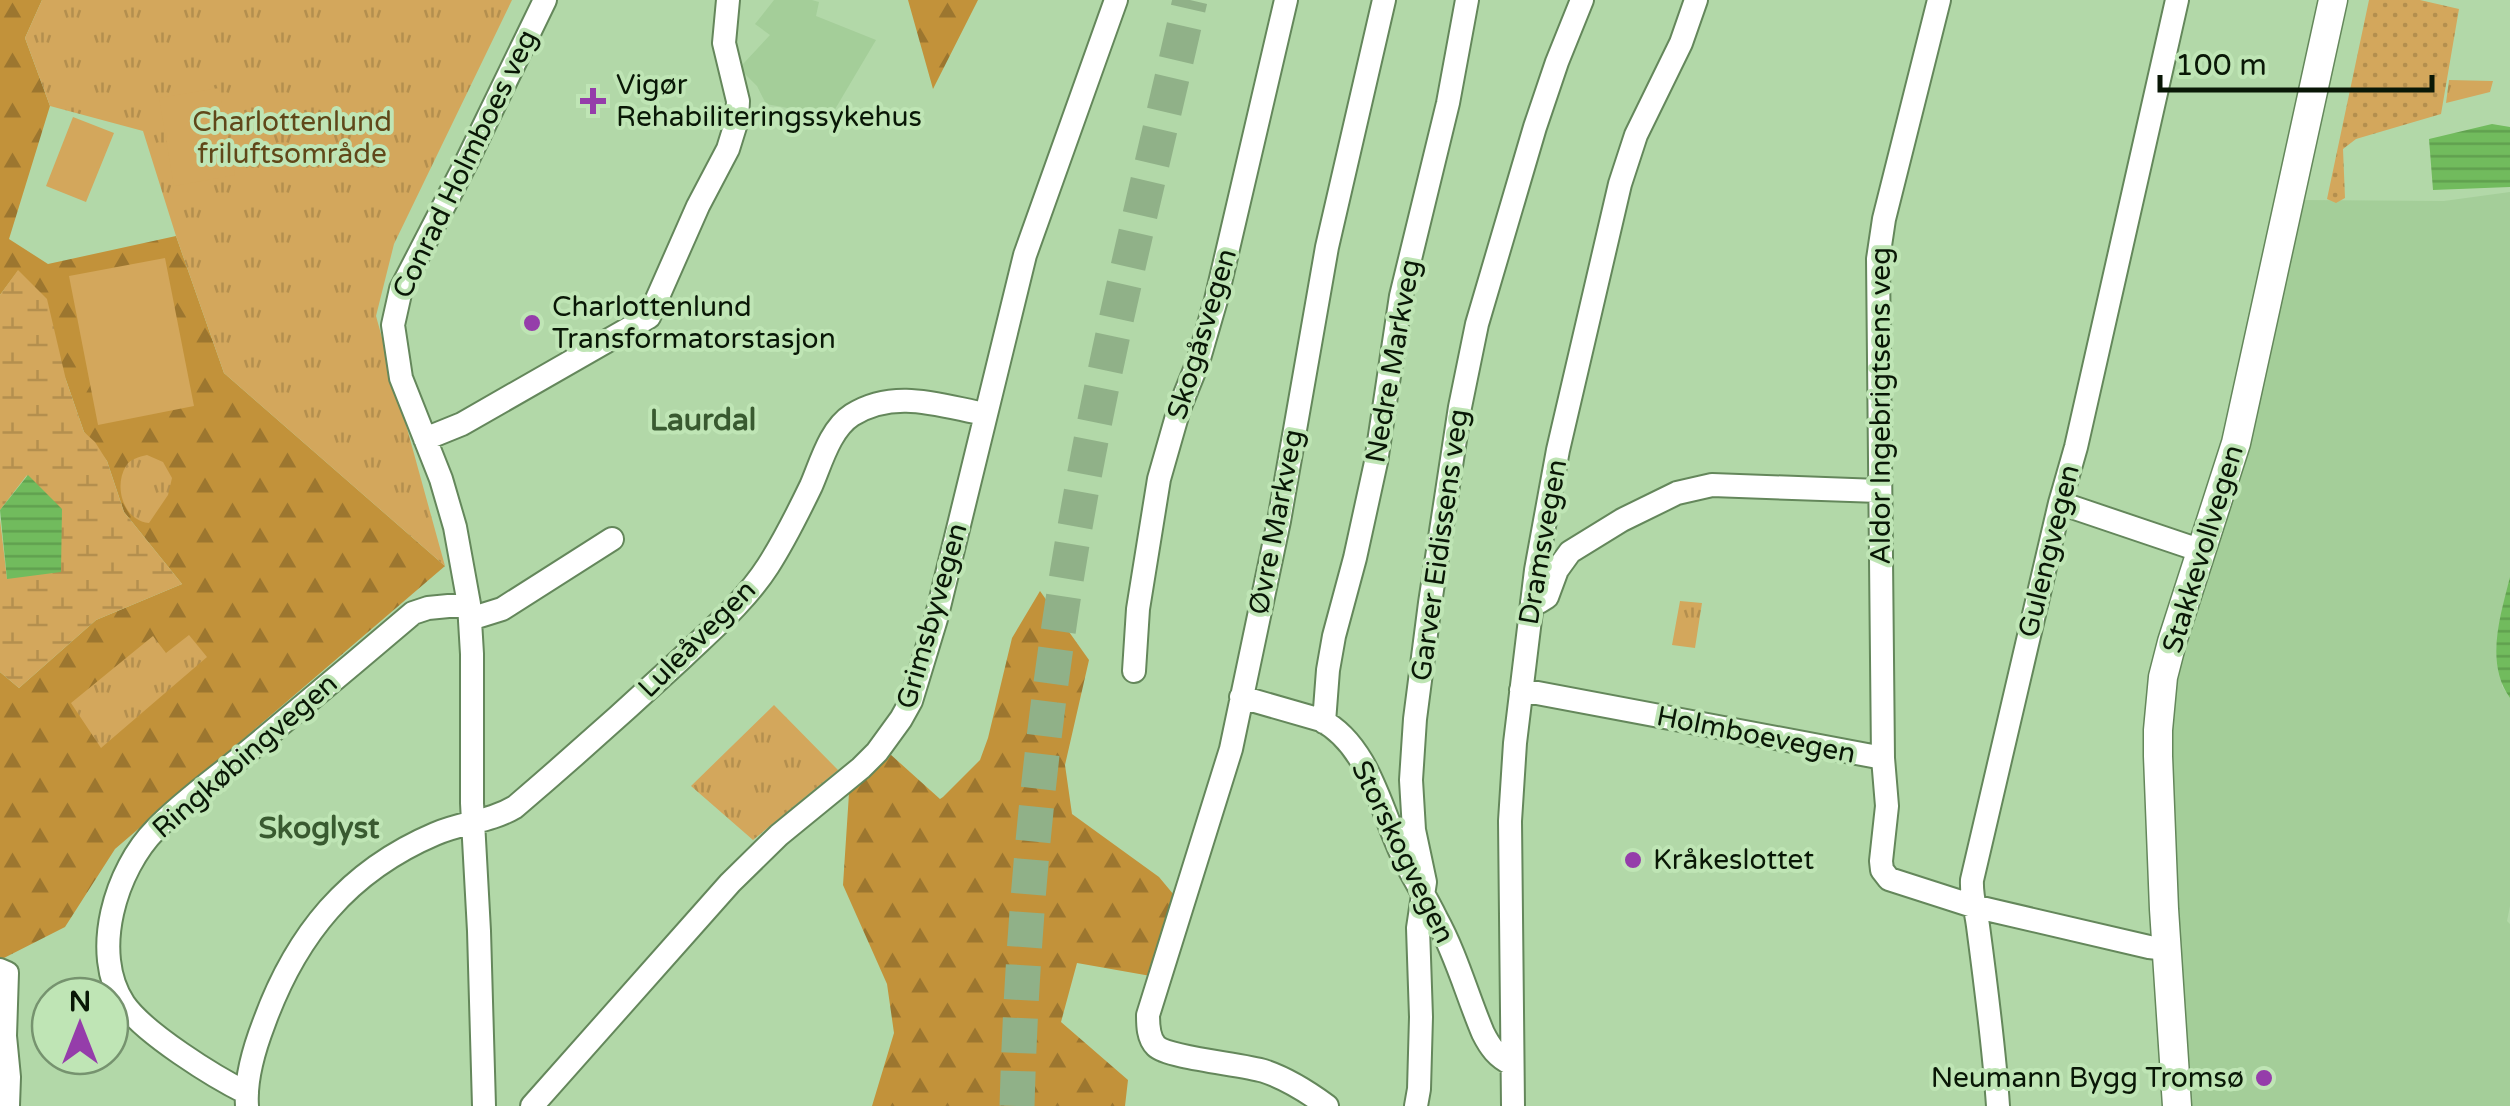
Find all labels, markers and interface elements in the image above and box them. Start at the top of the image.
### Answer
street label: Conrad Holmboes veg [385,24,545,304]
scale bar [2160,30,2432,92]
text: 100 m [2175,47,2267,84]
place label: Vigør Rehabiliteringssykehus [616,68,922,134]
marker: Vigør Rehabiliteringssykehus [580,88,606,114]
park label: Charlottenlund friluftsområde [192,105,392,171]
street label: Skogåsvegen [1160,244,1244,424]
street label: Aldor Ingebrigtsens veg [1864,247,1898,565]
street label: Nedre Markveg [1358,257,1428,465]
place label: Charlottenlund Transformatorstasjon [552,290,836,356]
marker: Charlottenlund Transformatorstasjon [521,312,543,334]
district label: Laurdal [650,402,756,439]
street label: Garver Eidissens veg [1404,407,1476,683]
street label: Øvre Markveg [1241,427,1311,617]
street label: Stakkevollvegen [2155,441,2251,657]
street label: Dramsvegen [1512,457,1574,627]
street label: Gulengvegen [2011,461,2087,641]
street label: Grimsbyvegen [889,519,975,713]
street label: Luleåvegen [631,573,763,705]
street label: Ringkøbingvegen [146,666,344,846]
street label: Holmboevegen [1654,699,1858,771]
street label: Storskogvegen [1344,755,1462,949]
district label: Skoglyst [259,810,380,847]
place label: Kråkeslottet [1653,843,1814,877]
marker: Kråkeslottet [1622,849,1644,871]
north arrow [30,976,130,1076]
text: N [69,985,91,1019]
place label: Neumann Bygg Tromsø [1931,1061,2244,1095]
marker: Neumann Bygg Tromsø [2253,1067,2275,1089]

